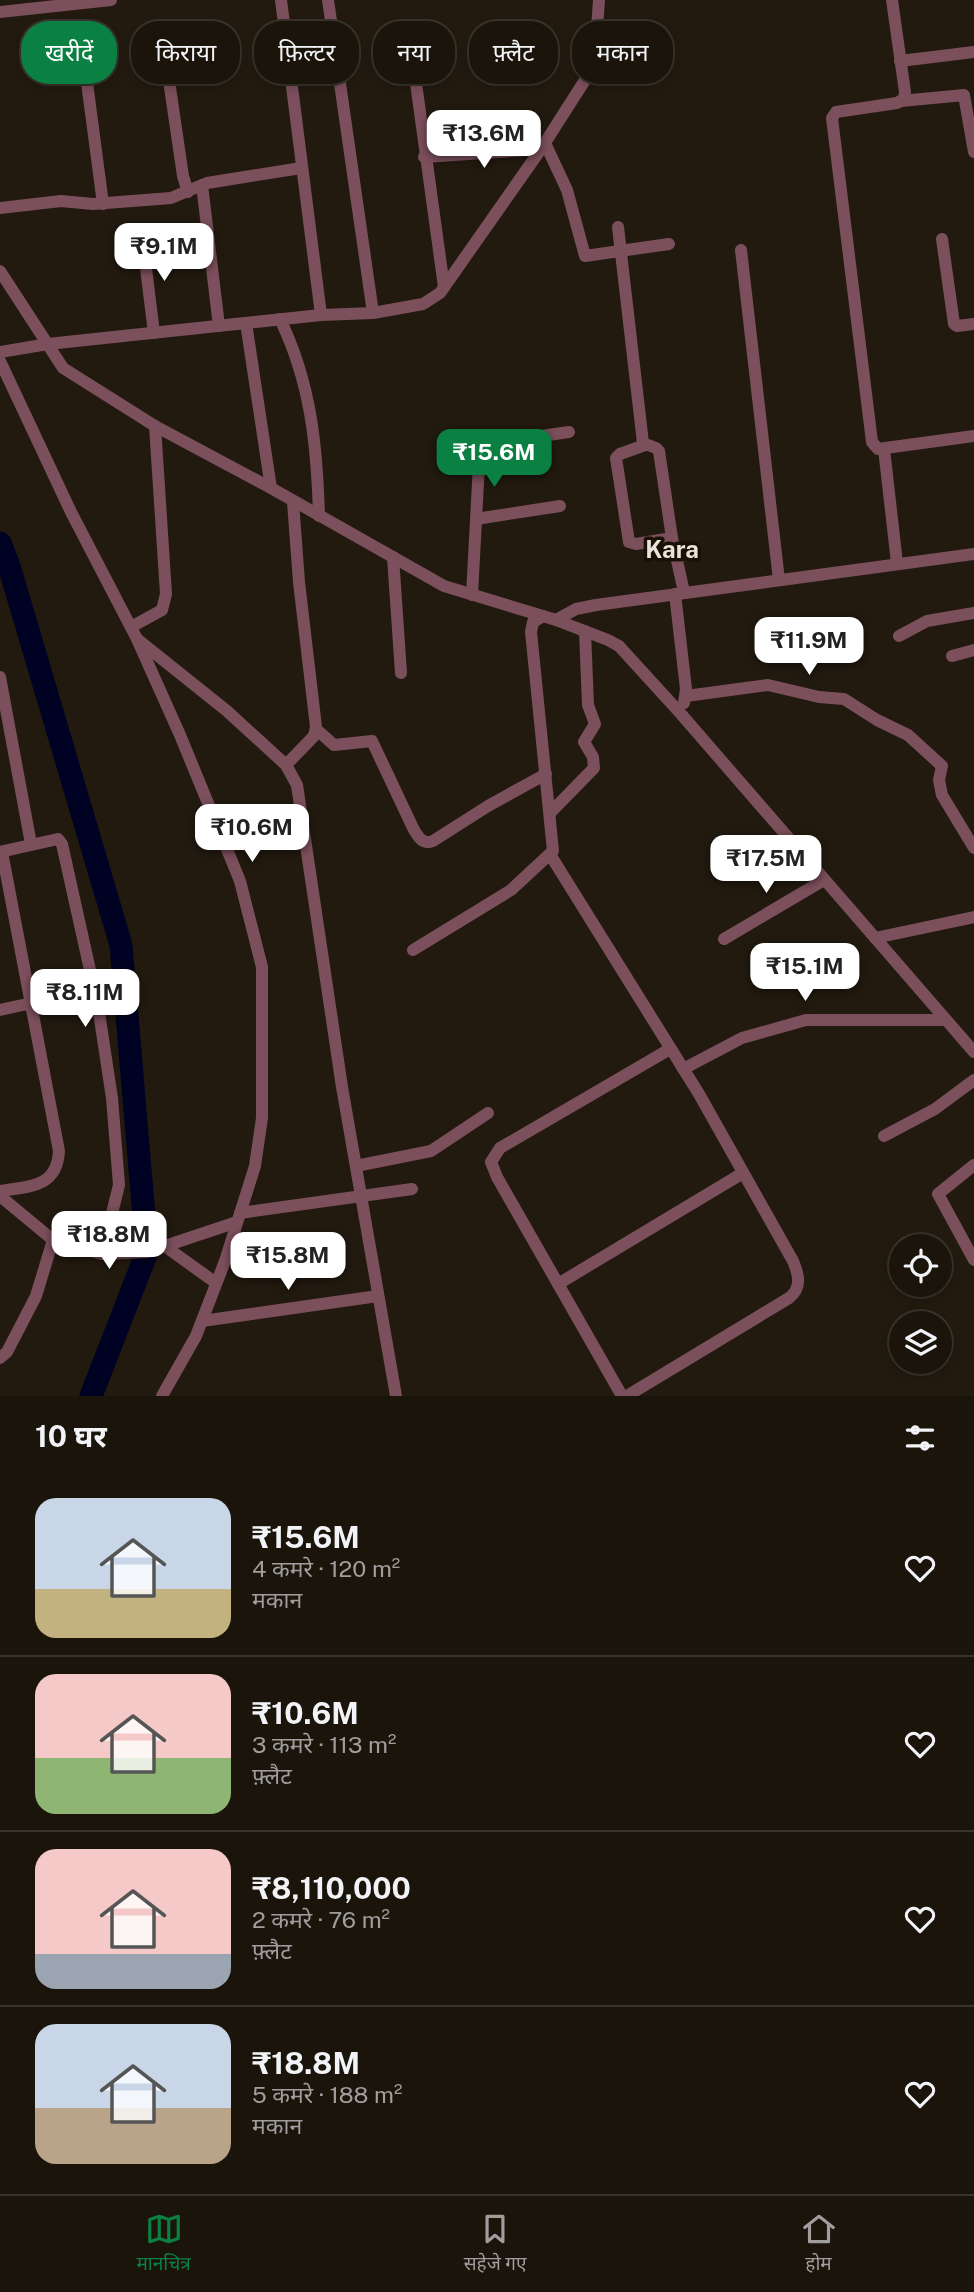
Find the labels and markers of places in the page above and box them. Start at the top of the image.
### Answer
pin: ₹13.6M [427,110,541,170]
pin: ₹9.1M [115,224,213,283]
pin: ₹15.6M [437,430,551,489]
pin: ₹11.9M [752,618,866,677]
pin: ₹10.6M [195,804,309,864]
pin: ₹17.5M [709,836,823,895]
pin: ₹15.1M [748,944,862,1003]
pin: ₹8.11M [28,970,142,1029]
pin: ₹18.8M [52,1212,166,1271]
pin: ₹15.8M [231,1232,345,1292]

